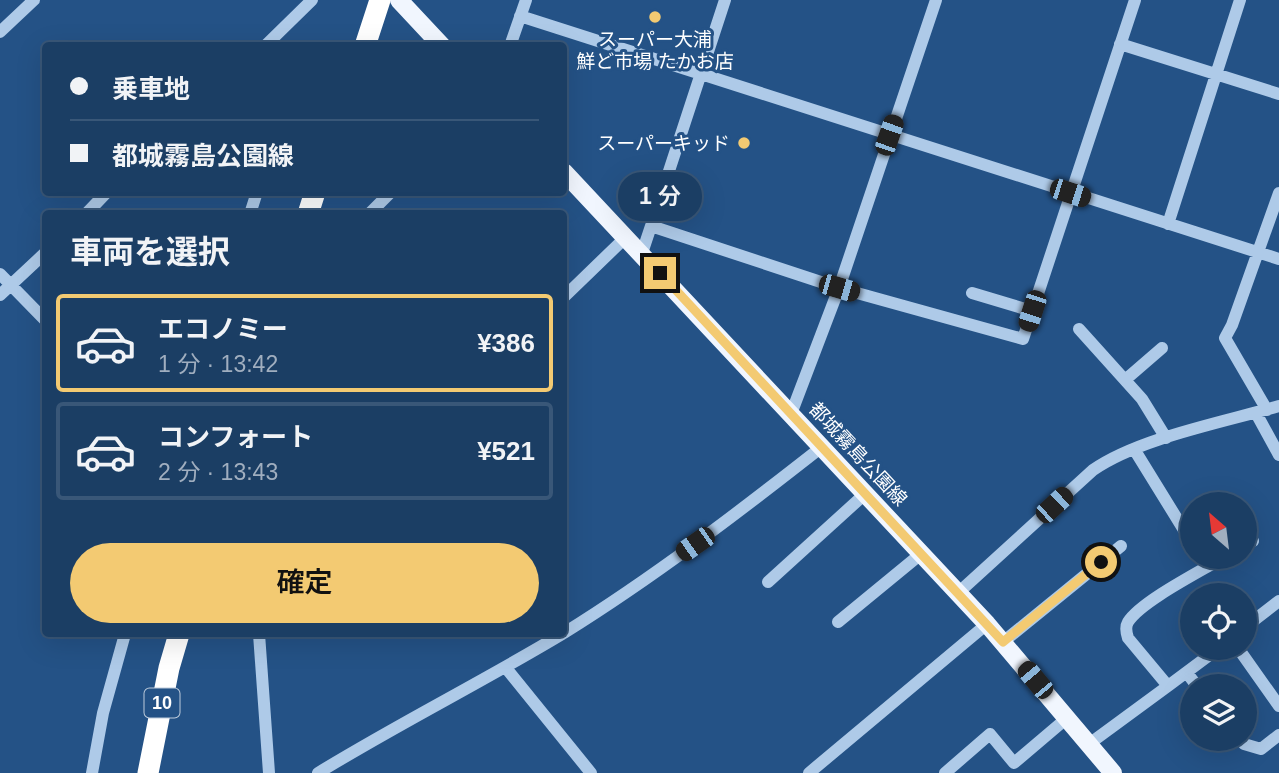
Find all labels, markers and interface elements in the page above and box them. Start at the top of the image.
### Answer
marker: スーパー大浦 鮮ど市場 たかお店 [647,9,663,25]
place label: スーパー大浦 鮮ど市場 たかお店 [576,29,734,72]
text: 乗車地 [112,74,190,104]
car [873,112,906,158]
place label: スーパーキッド [597,133,730,154]
marker: スーパーキッド [736,135,752,151]
text: 都城霧島公園線 [112,141,294,171]
callout: 1 分 [618,172,702,220]
car [1047,177,1094,209]
text: 1 分 [639,183,681,209]
text: 車両を選択 [70,234,230,270]
route end [644,257,676,289]
car [816,272,863,304]
car [1016,288,1049,334]
icon: car [74,312,137,375]
text: エコノミー [158,314,288,344]
text: ¥386 [477,328,535,358]
text: 1 分 · 13:42 [158,351,278,377]
street label: 都城霧島公園線 [805,398,911,510]
icon: car [74,420,137,483]
text: コンフォート [158,422,313,452]
text: ¥521 [477,436,535,466]
text: 2 分 · 13:43 [158,459,278,485]
car [1032,483,1077,527]
north arrow [1180,492,1256,569]
map controls [1180,492,1257,751]
car [672,523,719,565]
button: 確定 [70,543,539,623]
route start [1085,546,1117,578]
button: locate [1180,583,1257,660]
car [1014,657,1057,703]
button: layers [1180,674,1257,751]
road number: 10 [144,688,180,718]

